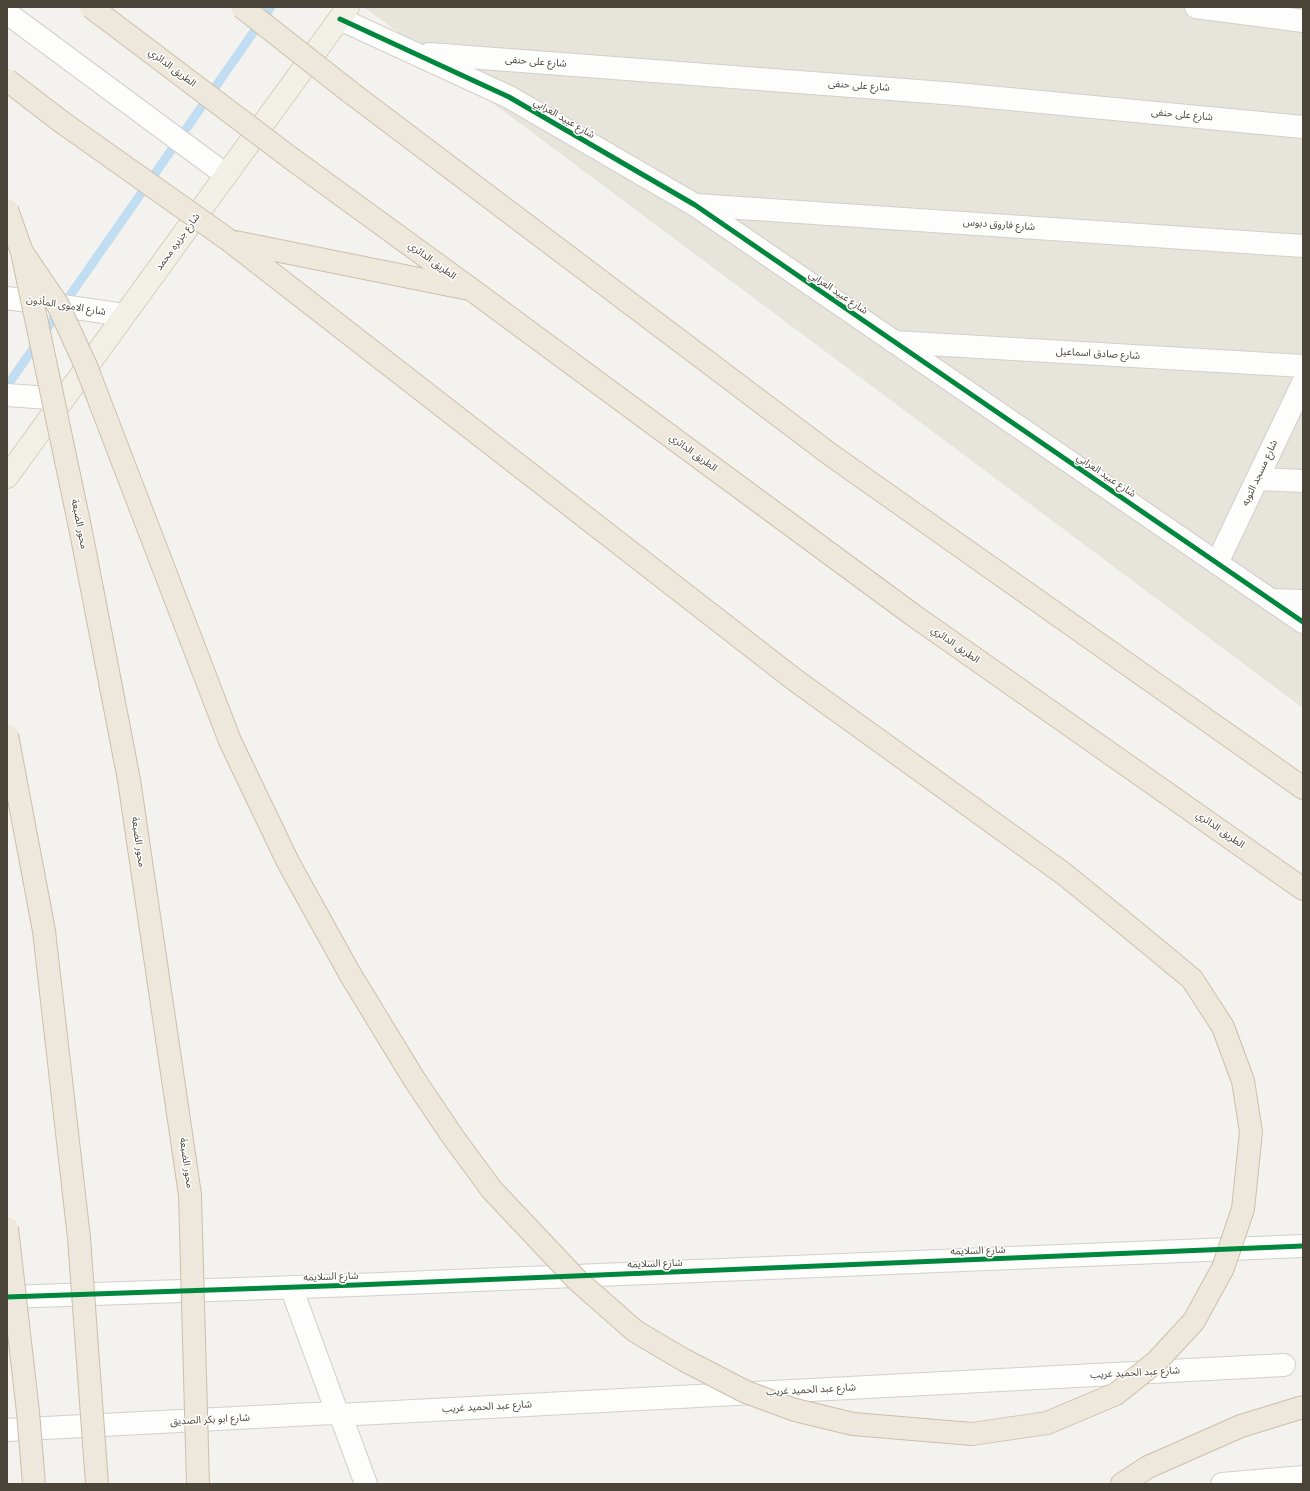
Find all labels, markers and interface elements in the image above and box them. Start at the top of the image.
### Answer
street label: الطريق الدائري [146,46,198,90]
street label: شارع على حنفى [505,54,567,70]
street label: شارع على حنفى [828,78,890,94]
street label: شارع عبيد العرابي [531,97,597,141]
street label: شارع على حنفى [1151,106,1213,124]
street label: شارع جزيره محمد [153,211,203,273]
street label: شارع فاروق دبوس [962,216,1036,234]
street label: الطريق الدائري [406,240,458,282]
street label: شارع عبيد العرابي [806,269,870,317]
street label: شارع الاموى المأذون [25,294,107,318]
street label: شارع صادق اسماعيل [1056,346,1140,362]
street label: الطريق الدائري [667,432,719,474]
street label: شارع مسجد التوبه [1240,438,1280,508]
street label: شارع عبيد العرابي [1074,452,1138,500]
street label: محور الضبعة [68,498,90,550]
street label: الطريق الدائري [928,624,982,666]
street label: الطريق الدائري [1193,809,1247,851]
street label: محور الضبعة [129,816,147,868]
street label: محور الضبعة [177,1137,195,1189]
street label: شارع السلايمه [950,1244,1006,1258]
street label: شارع السلايمه [627,1257,683,1271]
street label: شارع السلايمه [303,1270,359,1284]
street label: شارع عبد الحميد غريب [1090,1365,1180,1381]
street label: شارع عبد الحميد غريب [766,1382,856,1398]
street label: شارع عبد الحميد غريب [442,1399,532,1415]
street label: شارع ابو بكر الصديق [170,1412,250,1428]

